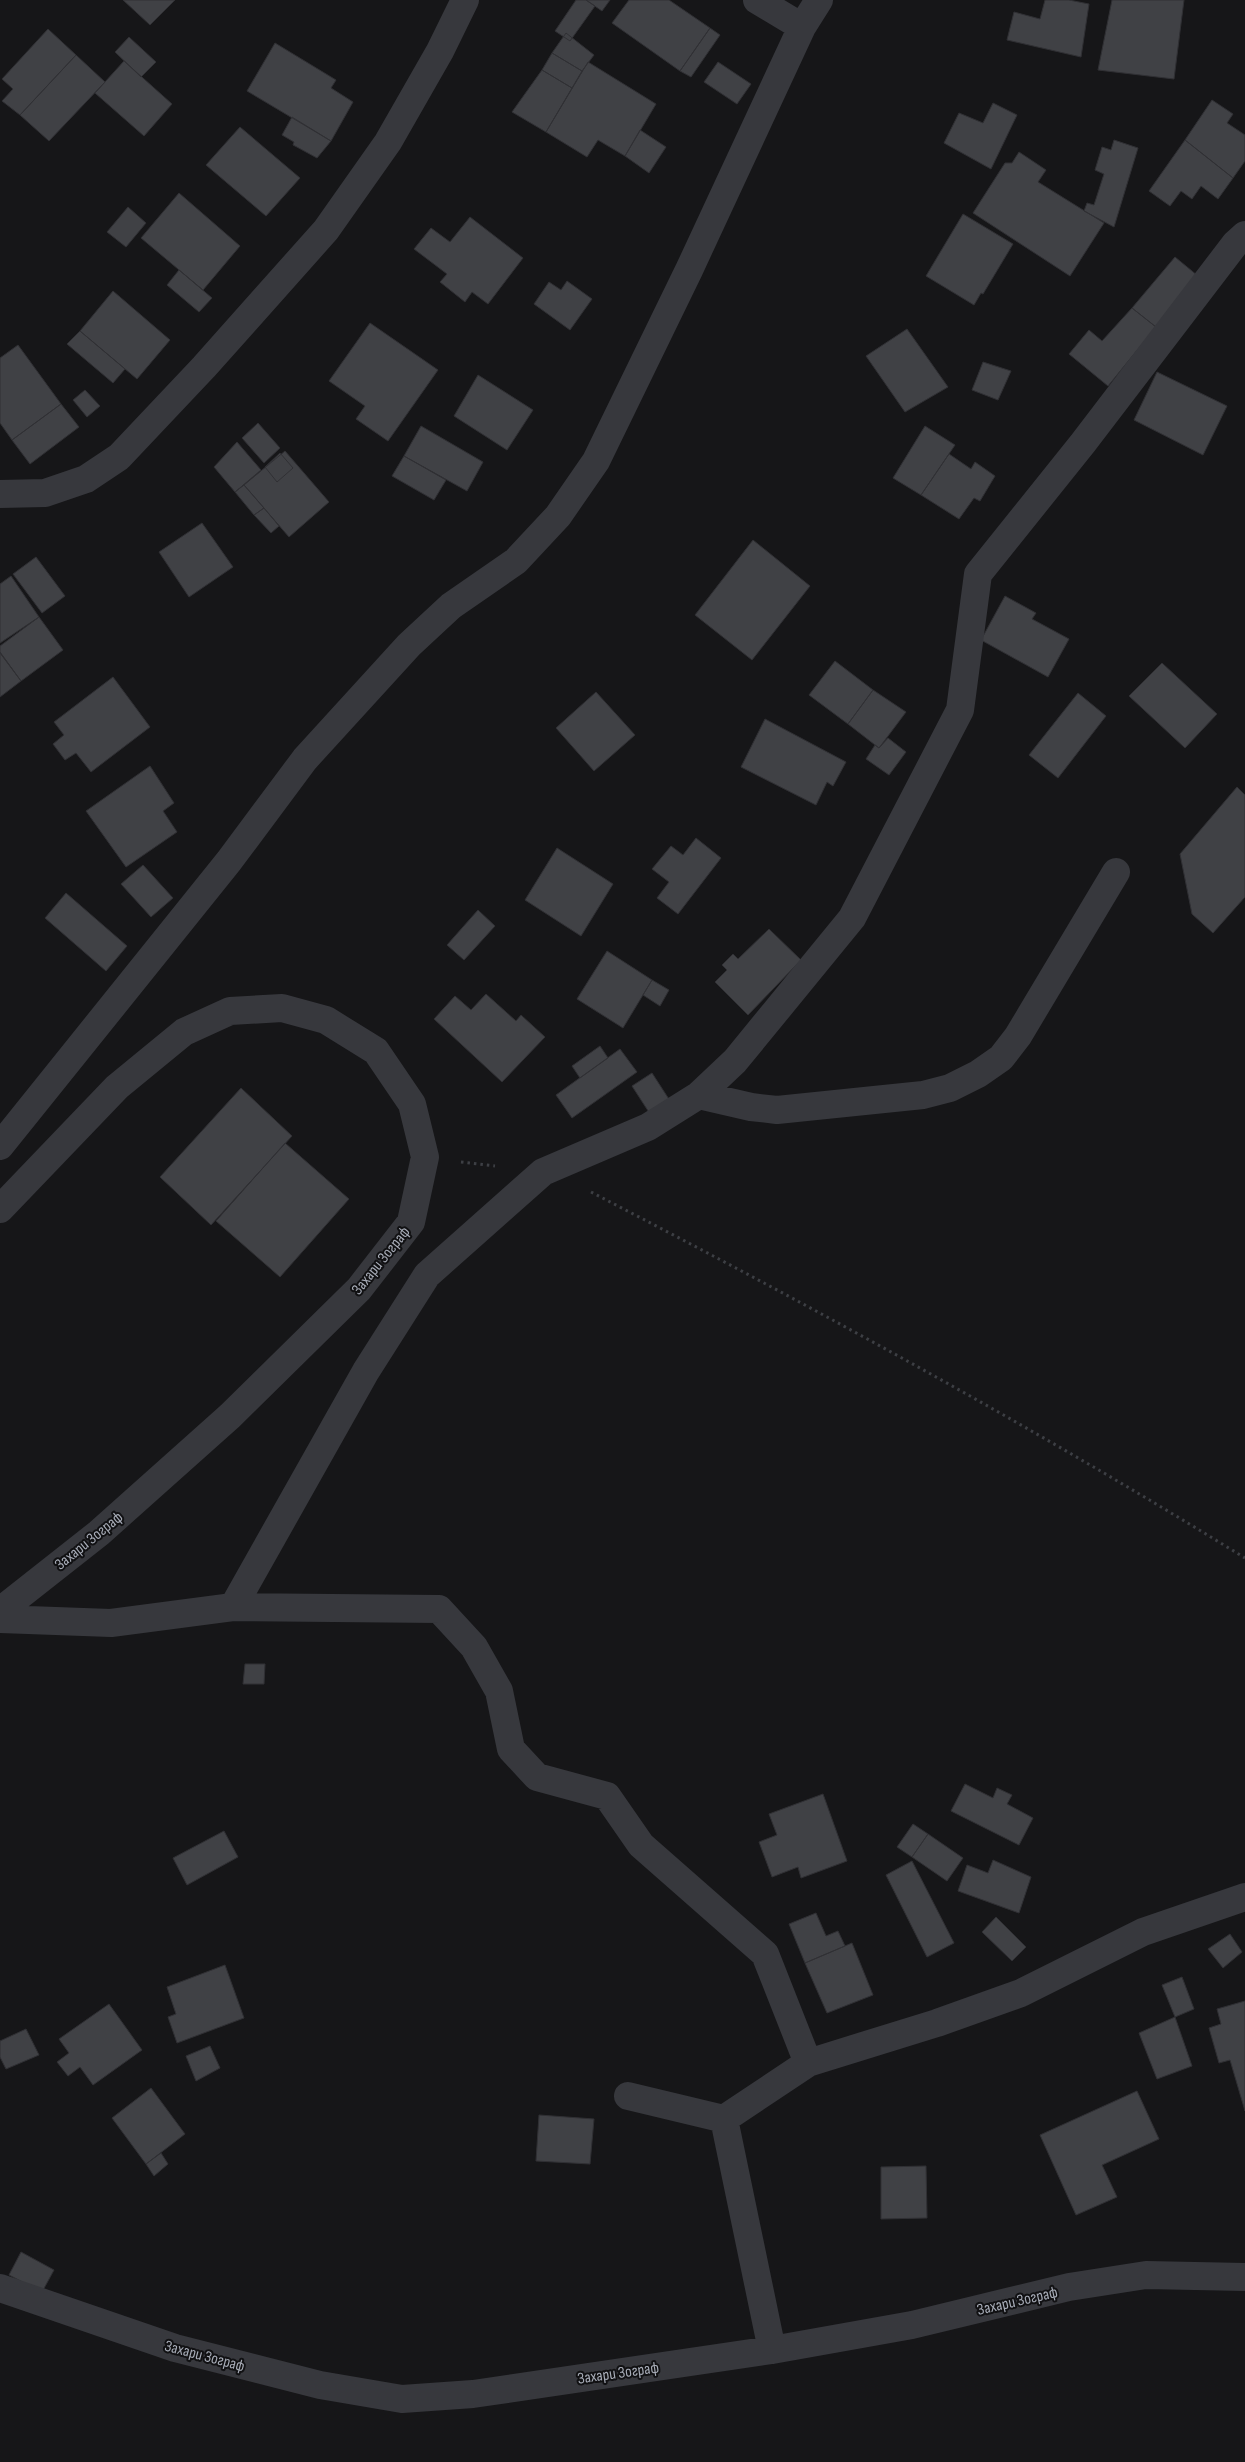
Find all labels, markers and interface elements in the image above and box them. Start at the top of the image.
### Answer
street label: Захари Зограф [348,1223,414,1299]
street label: Захари Зограф [51,1508,127,1574]
street label: Захари Зограф [975,2283,1059,2320]
street label: Захари Зограф [163,2337,247,2376]
street label: Захари Зограф [576,2358,660,2389]

